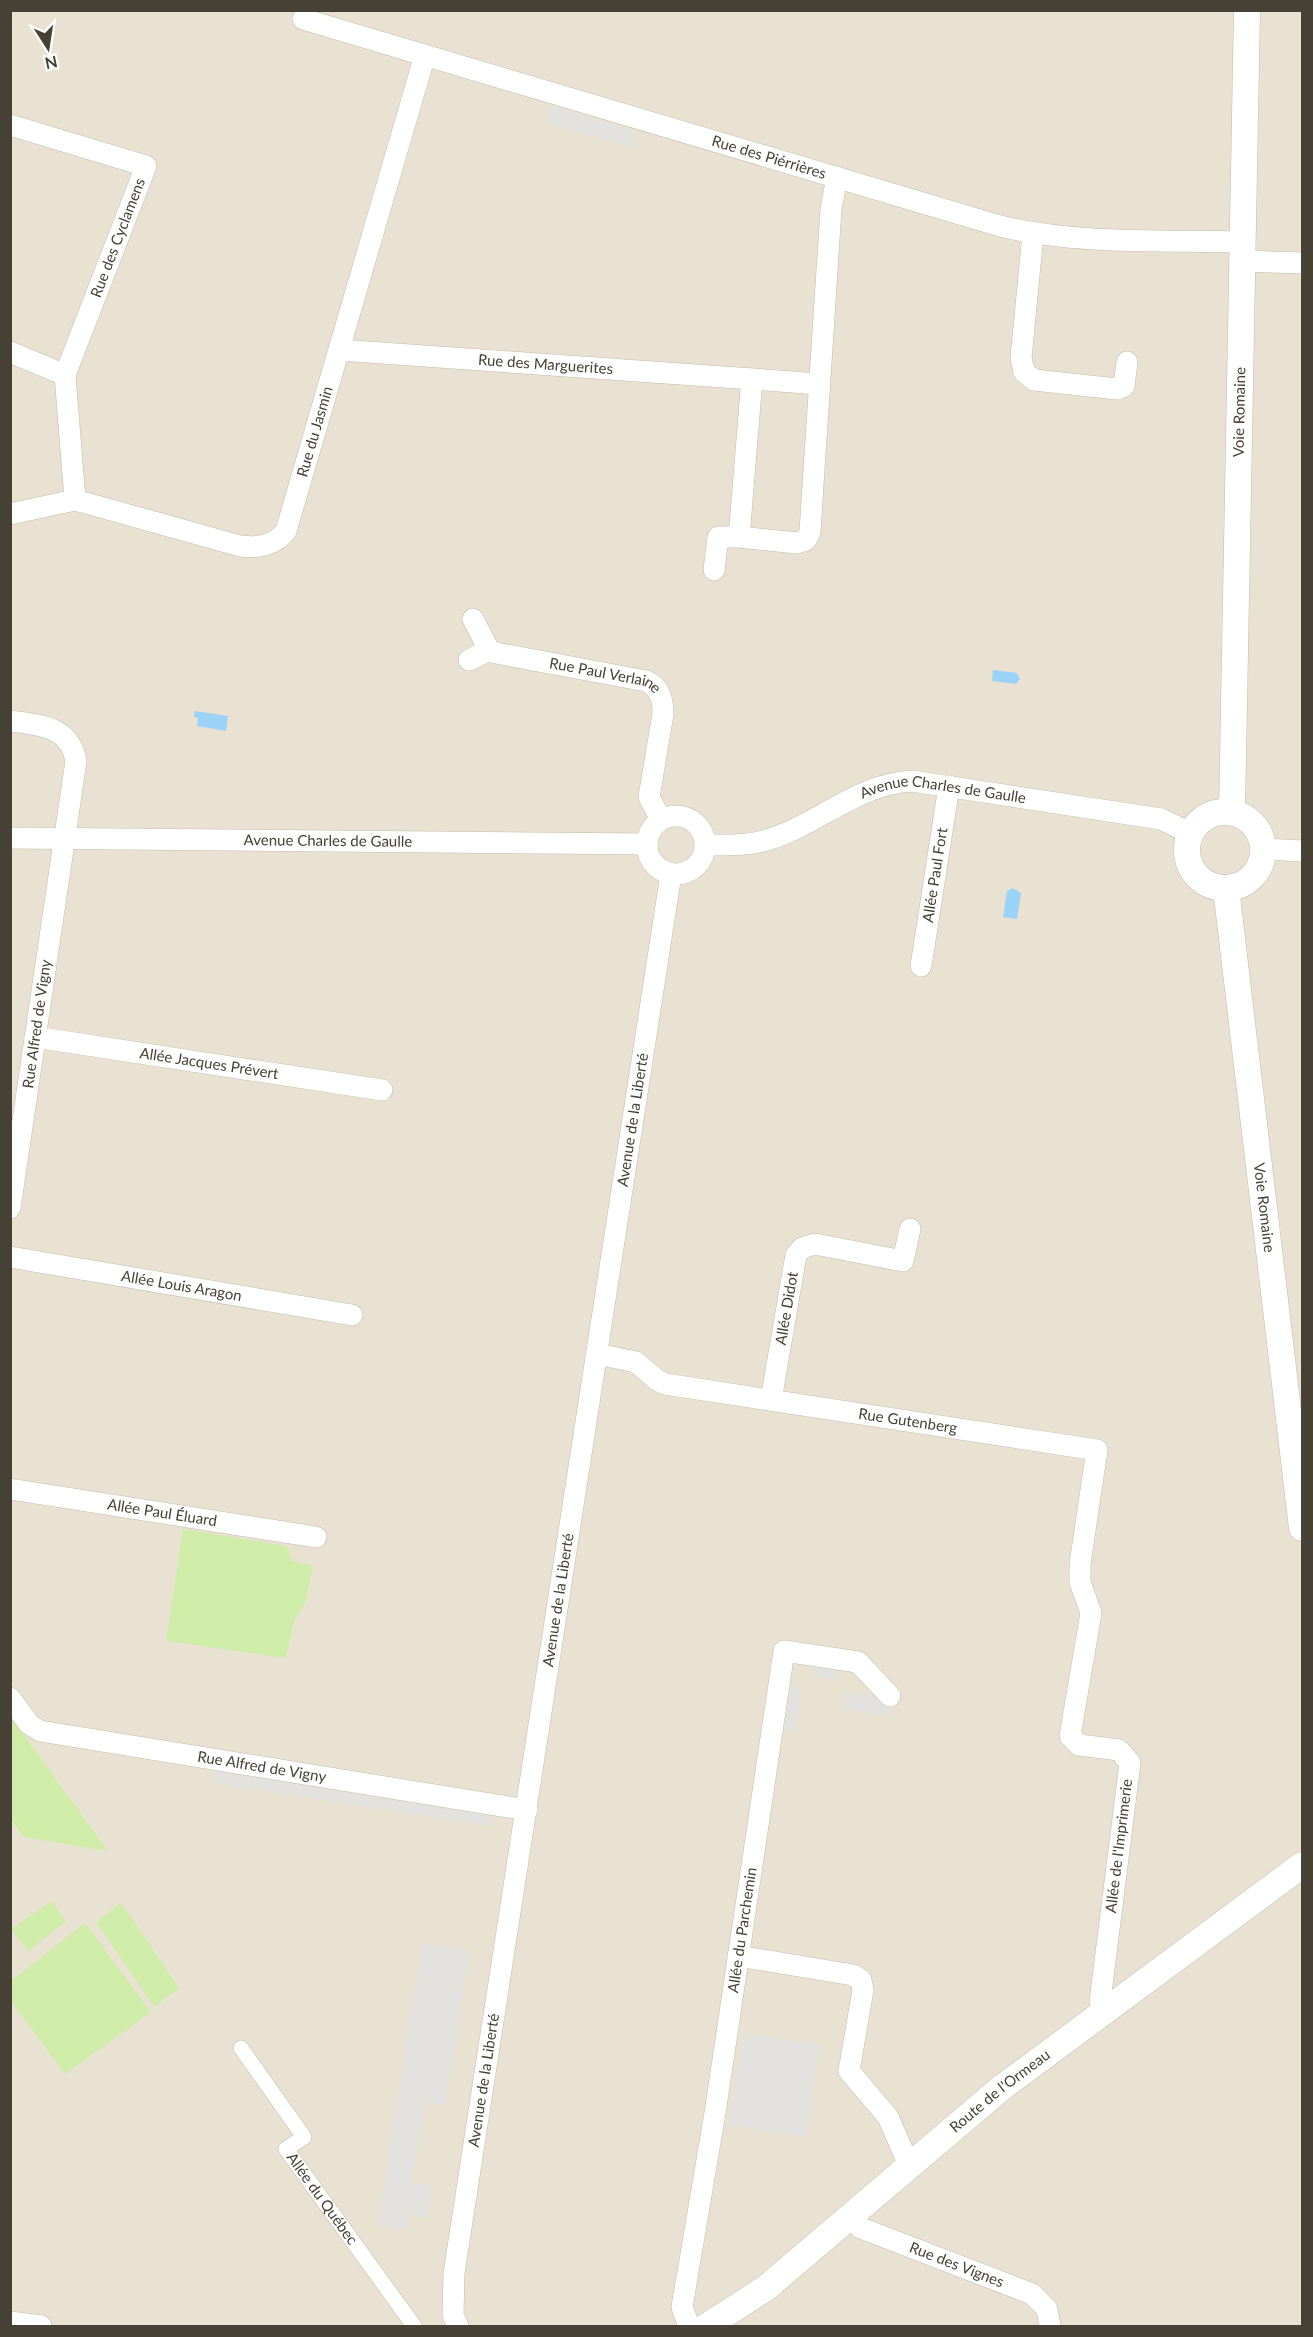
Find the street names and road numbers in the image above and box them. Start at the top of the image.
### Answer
street label: Rue des Piérrières [710,131,829,182]
street label: Rue des Cyclamens [86,175,148,300]
street label: Rue des Marguerites [477,350,614,377]
street label: Voie Romaine [1229,367,1248,457]
street label: Rue du Jasmin [292,384,336,479]
street label: Rue Paul Verlaine [548,653,666,696]
street label: Avenue Charles de Gaulle [857,771,1027,806]
street label: Allée Paul Fort [918,825,951,924]
street label: Avenue Charles de Gaulle [244,830,412,850]
street label: Rue Alfred de Vigny [18,958,54,1090]
street label: Allée Jacques Prévert [138,1043,280,1082]
street label: Avenue de la Liberté [613,1052,651,1188]
street label: Voie Romaine [1251,1162,1279,1253]
street label: Allée Louis Aragon [120,1266,243,1304]
street label: Allée Didot [771,1270,801,1346]
street label: Rue Gutenberg [857,1404,959,1437]
street label: Allée Paul Éluard [106,1494,218,1529]
street label: Avenue de la Liberté [538,1532,577,1668]
street label: Rue Alfred de Vigny [196,1747,328,1785]
street label: Allée de l'Imprimerie [1101,1778,1135,1914]
street label: Allée du Parchemin [723,1866,760,1994]
street label: Avenue de la Liberté [464,2012,502,2148]
street label: Route de l'Ormeau [946,2045,1053,2136]
street label: Allée du Québec [283,2149,362,2248]
street label: Rue des Vignes [907,2238,1007,2290]

